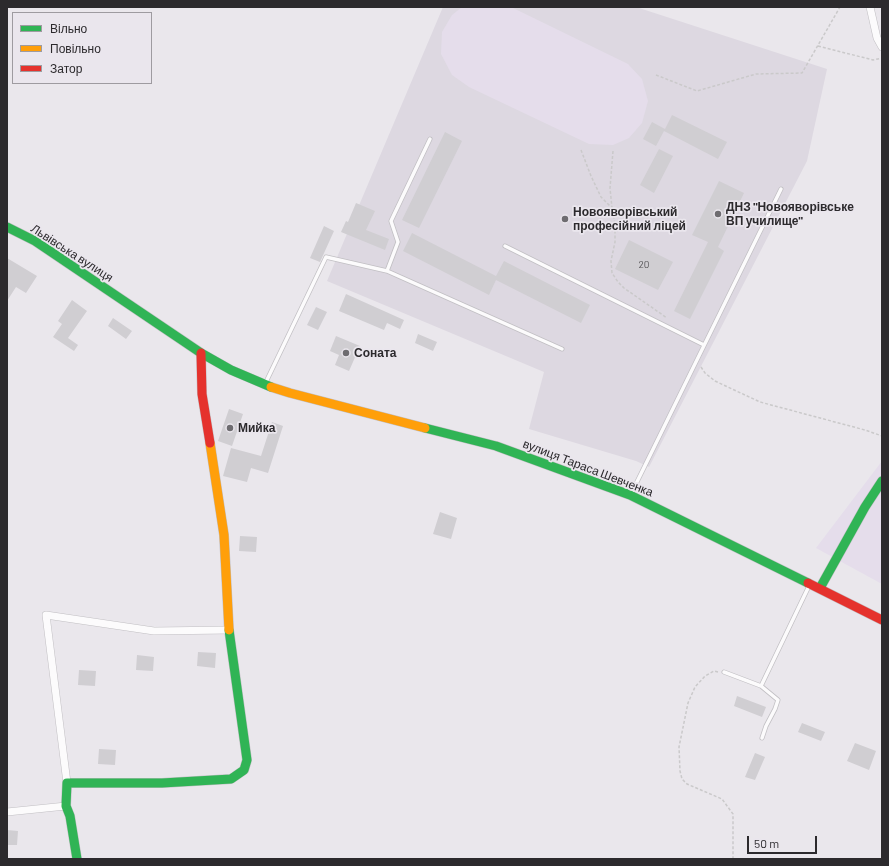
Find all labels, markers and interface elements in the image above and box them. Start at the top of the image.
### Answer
legend [12,12,152,84]
text: Вільно [50,21,87,35]
text: Повільно [50,41,101,55]
text: Затор [50,61,82,75]
place label: ДНЗ "Новояворівське ВП училище" [726,200,854,228]
place label: Новояворівський професійний ліцей [573,205,686,233]
marker: ДНЗ "Новояворівське ВП училище" [713,209,723,219]
marker: Новояворівський професійний ліцей [560,214,570,224]
street label: Львівська вулиця [28,221,116,285]
house number: 20 [638,259,650,271]
place label: Соната [354,346,396,360]
marker: Соната [341,348,351,358]
place label: Мийка [238,421,275,435]
marker: Мийка [225,423,235,433]
street label: вулиця Тараса Шевченка [521,436,655,500]
scale bar [749,828,819,854]
text: 50 m [754,836,779,850]

